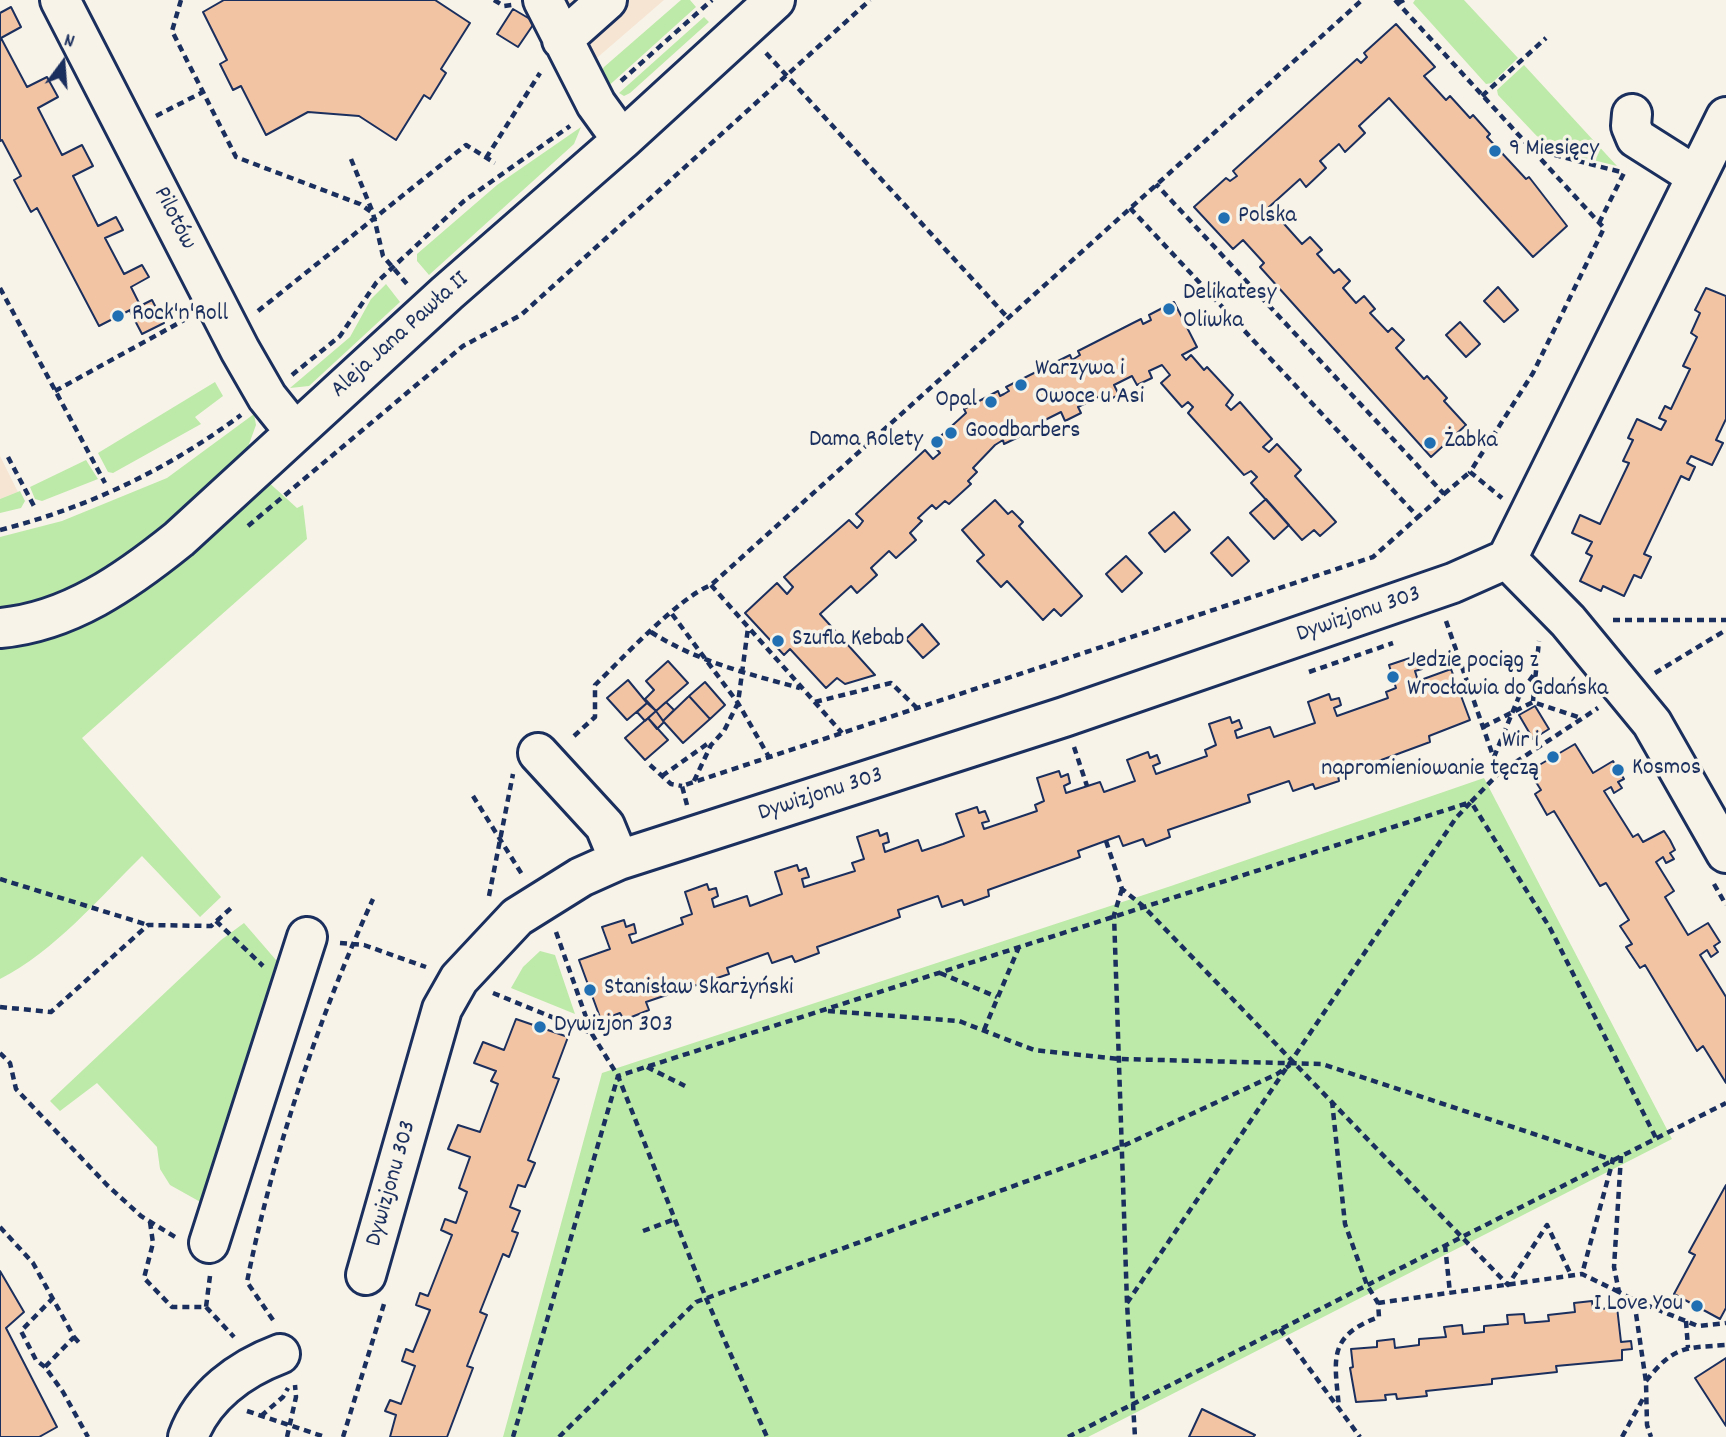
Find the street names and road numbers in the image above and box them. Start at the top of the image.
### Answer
street label: Pilotów [145,183,201,255]
street label: Aleja Jana Pawła II [326,267,476,405]
street label: Dywizjonu 303 [1293,581,1425,651]
street label: Dywizjonu 303 [755,762,887,830]
street label: Dywizjonu 303 [361,1118,425,1250]

